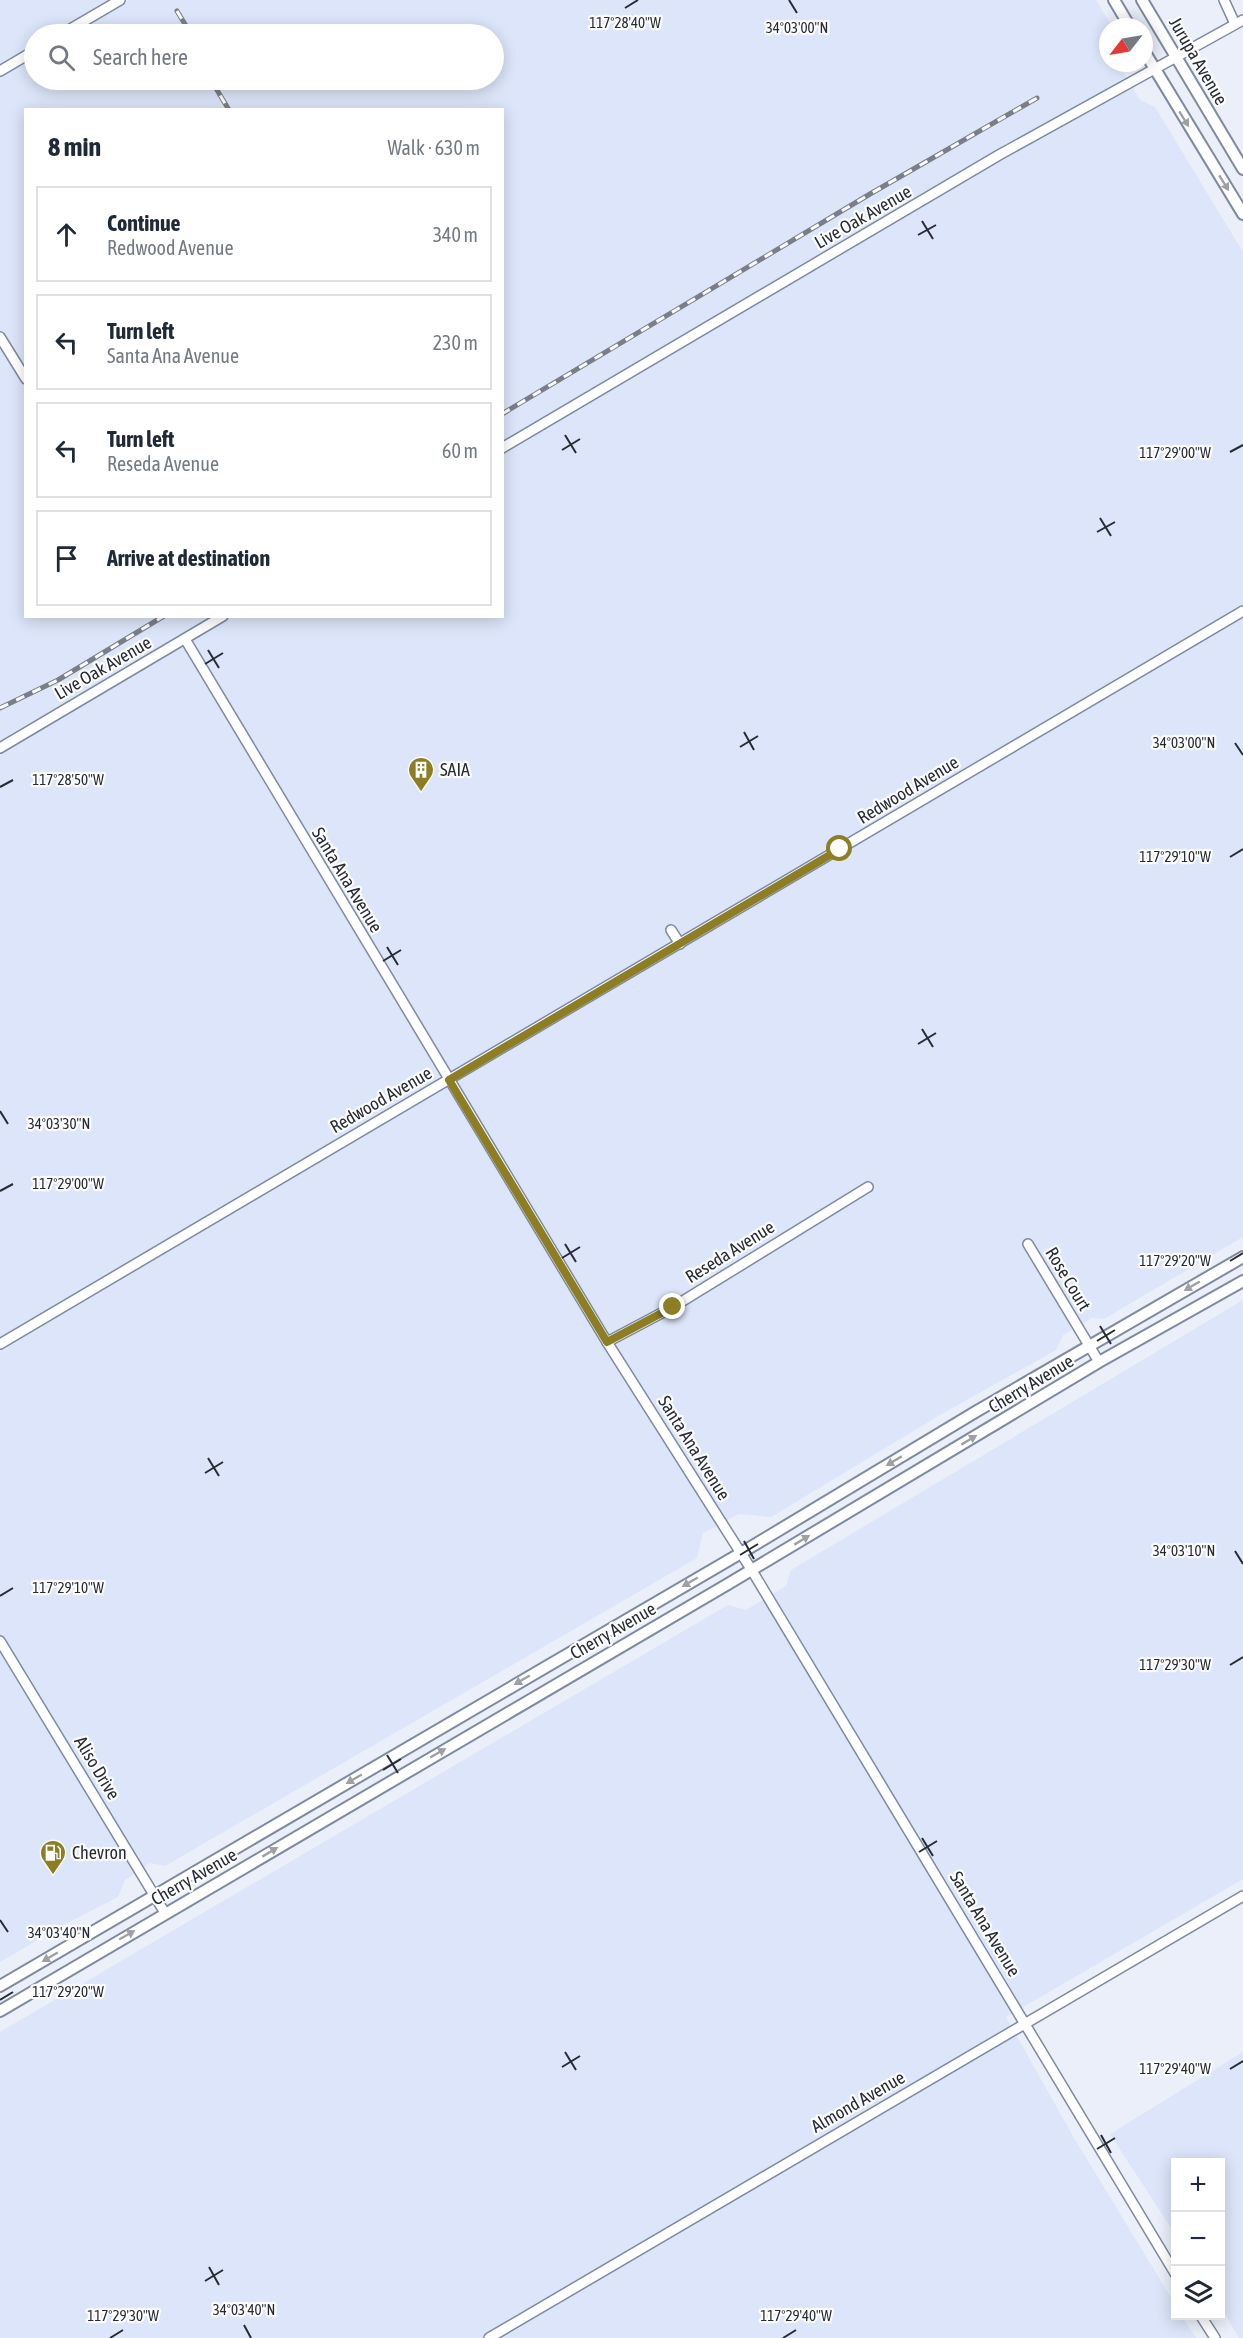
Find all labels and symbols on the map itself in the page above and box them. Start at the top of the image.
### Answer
street label: Jurupa Avenue [1165,13,1232,108]
text: 117°28'40"W [589,14,661,31]
north arrow [1099,18,1153,72]
text: 34°03'00"N [766,19,828,36]
one-way arrow [1179,111,1190,127]
one-way arrow [1218,175,1229,191]
street label: Live Oak Avenue [811,180,915,253]
text: 117°29'00"W [1139,444,1211,461]
street label: Live Oak Avenue [51,631,155,704]
text: 34°03'00"N [1153,734,1215,751]
street label: Redwood Avenue [854,751,962,828]
building icon: SAIA [406,755,436,793]
place label: SAIA [440,759,470,780]
text: 117°28'50"W [32,771,104,788]
street label: Santa Ana Avenue [308,823,387,936]
route start [826,835,852,861]
text: 117°29'10"W [1139,848,1211,865]
street label: Redwood Avenue [326,1062,435,1137]
text: 34°03'30"N [28,1115,90,1132]
text: 117°29'00"W [32,1175,104,1192]
street label: Reseda Avenue [681,1216,778,1287]
street label: Rose Court [1041,1243,1095,1314]
text: 117°29'20"W [1139,1252,1211,1269]
one-way arrow [1184,1281,1201,1291]
route end [659,1293,685,1319]
street label: Cherry Avenue [984,1350,1077,1417]
street label: Santa Ana Avenue [654,1392,735,1504]
one-way arrow [961,1434,977,1445]
one-way arrow [886,1455,902,1466]
one-way arrow [794,1534,810,1545]
text: 34°03'10"N [1153,1542,1215,1559]
one-way arrow [681,1577,698,1587]
text: 117°29'10"W [32,1579,104,1596]
street label: Cherry Avenue [566,1598,659,1663]
text: 117°29'30"W [1139,1656,1211,1673]
one-way arrow [514,1675,530,1686]
street label: Aliso Drive [70,1732,124,1803]
one-way arrow [430,1748,446,1759]
one-way arrow [346,1774,362,1785]
fuel station icon: Chevron [38,1838,68,1876]
place label: Chevron [72,1842,127,1863]
street label: Cherry Avenue [147,1844,240,1909]
one-way arrow [262,1847,279,1857]
street label: Santa Ana Avenue [946,1867,1025,1980]
text: 34°03'40"N [28,1924,90,1941]
one-way arrow [119,1930,136,1940]
one-way arrow [41,1952,58,1962]
text: 117°29'20"W [32,1983,104,2000]
text: 117°29'40"W [1139,2060,1211,2077]
street label: Almond Avenue [807,2066,908,2137]
text: 34°03'40"N [213,2301,275,2318]
text: 117°29'30"W [87,2307,159,2324]
text: 117°29'40"W [760,2307,832,2324]

